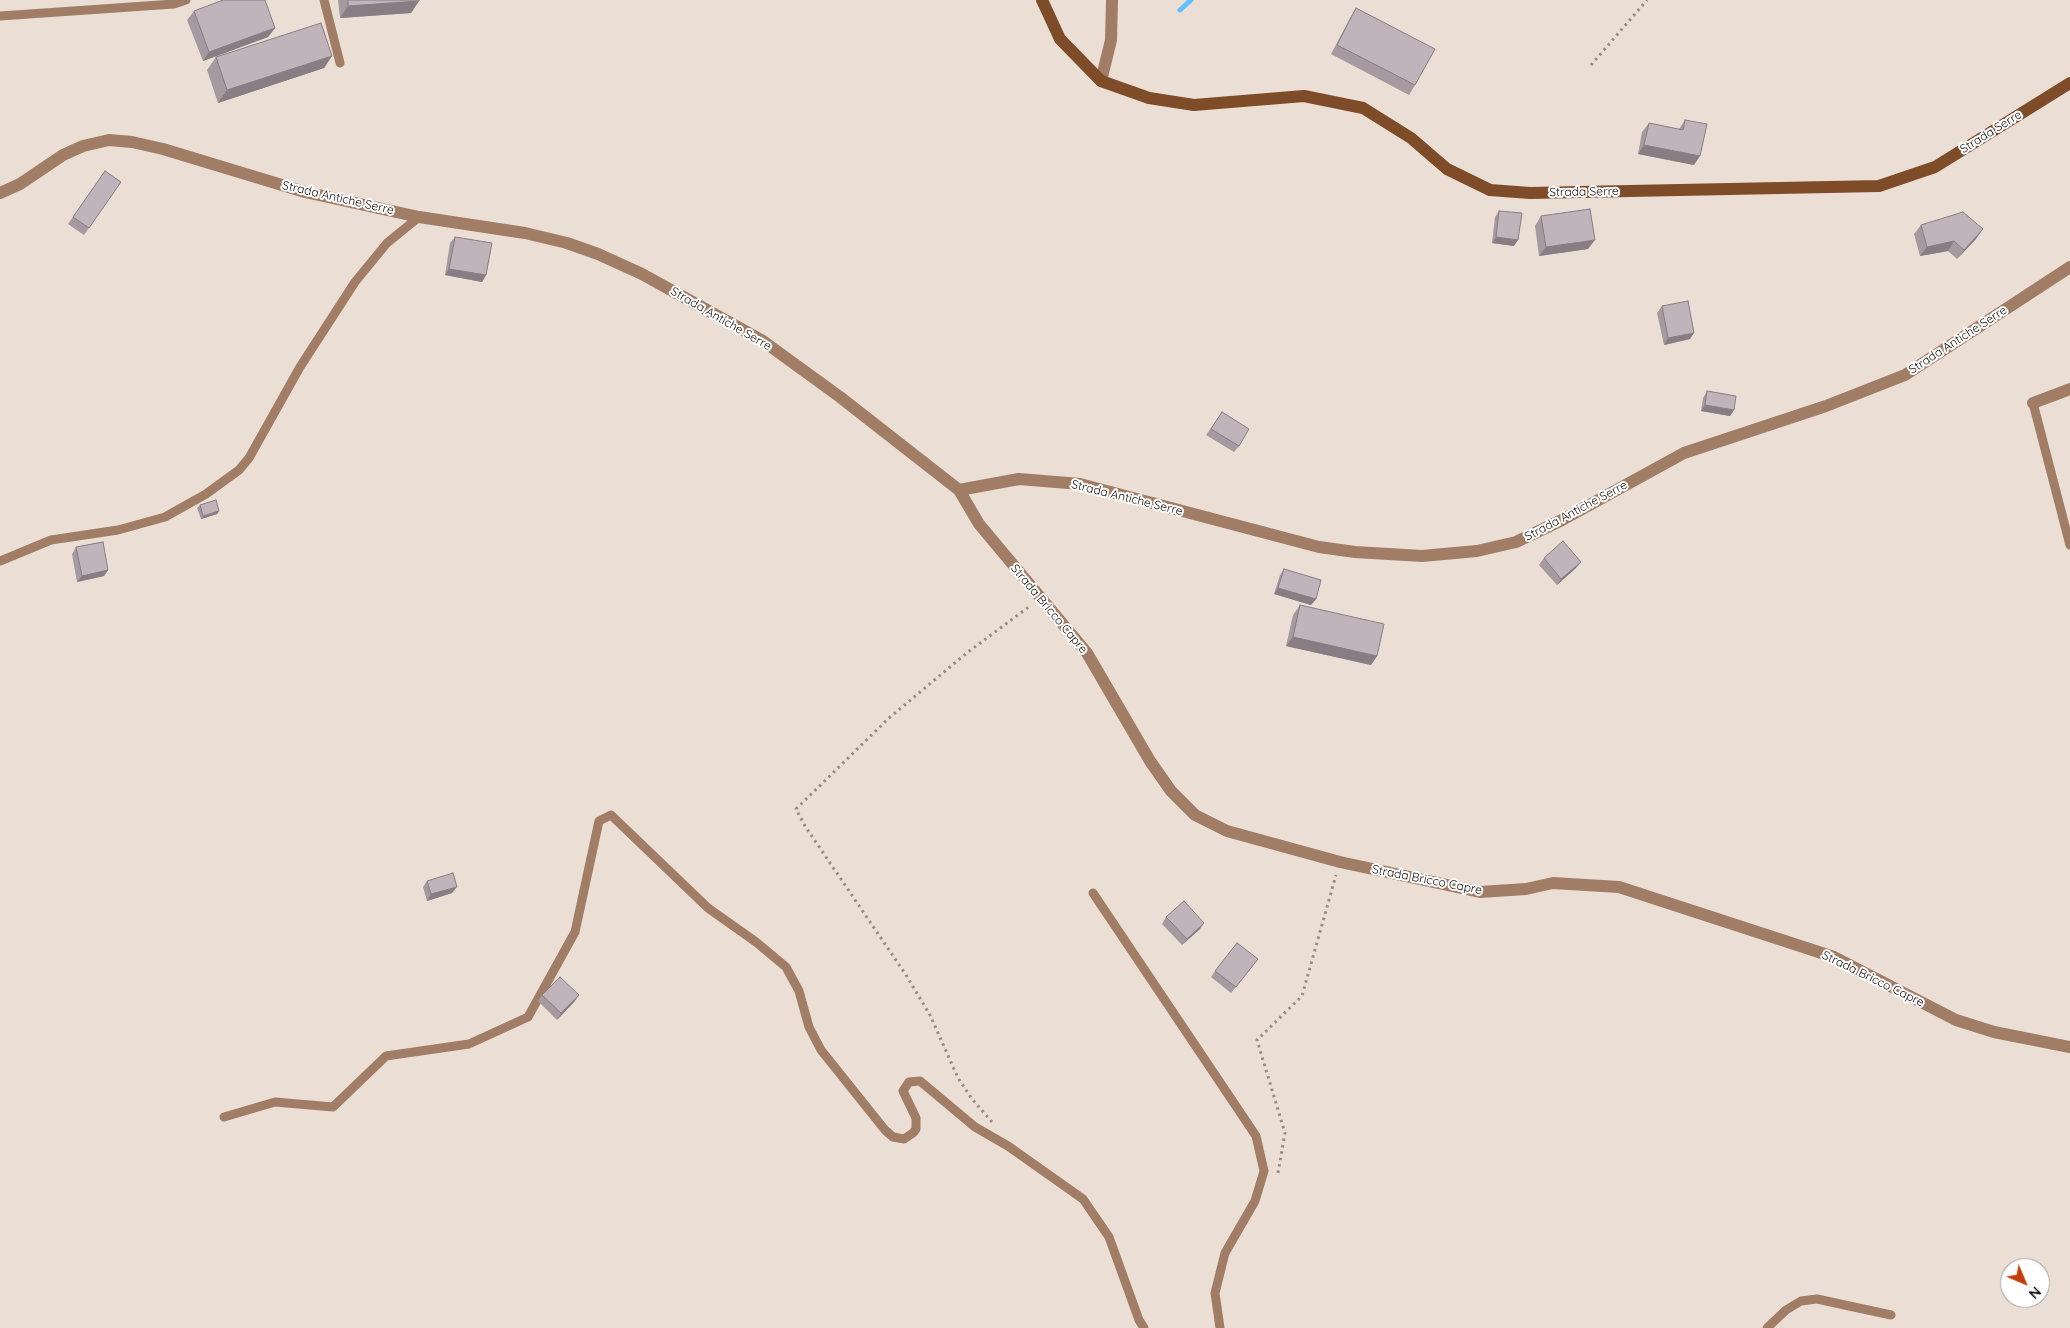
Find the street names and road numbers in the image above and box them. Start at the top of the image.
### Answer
street label: Strada Serre [1958,107,2024,157]
street label: Strada Antiche Serre [281,178,395,218]
street label: Strada Serre [1549,184,1619,200]
street label: Strada Antiche Serre [668,284,774,354]
street label: Strada Antiche Serre [1906,303,2010,377]
street label: Strada Antiche Serre [1070,477,1184,519]
street label: Strada Antiche Serre [1522,478,1630,544]
street label: Strada Bricco Capre [1008,562,1090,656]
street label: Strada Bricco Capre [1371,862,1483,898]
street label: Strada Bricco Capre [1820,948,1926,1010]

